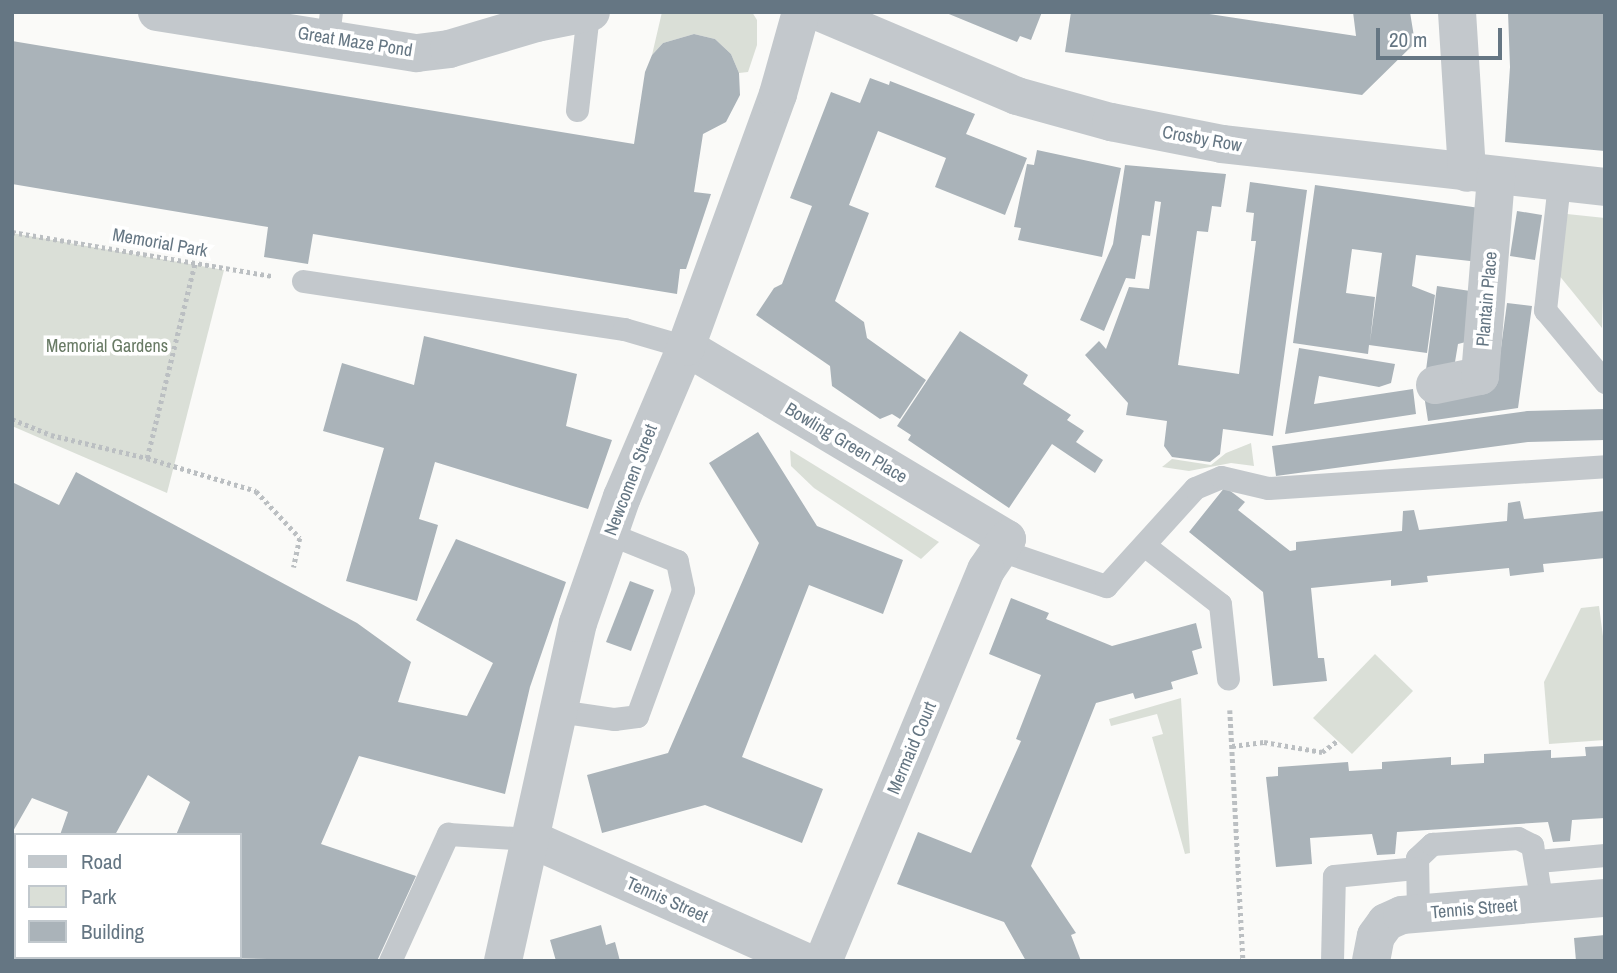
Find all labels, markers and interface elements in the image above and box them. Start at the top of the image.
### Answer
scale bar [1379,14,1505,58]
street label: Great Maze Pond [296,22,414,62]
text: 20 m [1389,25,1427,54]
street label: Crosby Row [1161,121,1243,157]
street label: Memorial Park [111,224,209,262]
street label: Plantain Place [1472,251,1502,347]
park label: Memorial Gardens [46,335,168,357]
street label: Bowling Green Place [781,398,911,488]
street label: Newcomen Street [600,421,662,539]
street label: Mermaid Court [883,698,941,798]
legend [14,833,242,959]
text: Road [81,847,122,876]
street label: Tennis Street [623,872,711,928]
text: Park [81,882,116,911]
street label: Tennis Street [1430,894,1518,924]
text: Building [81,917,144,946]

